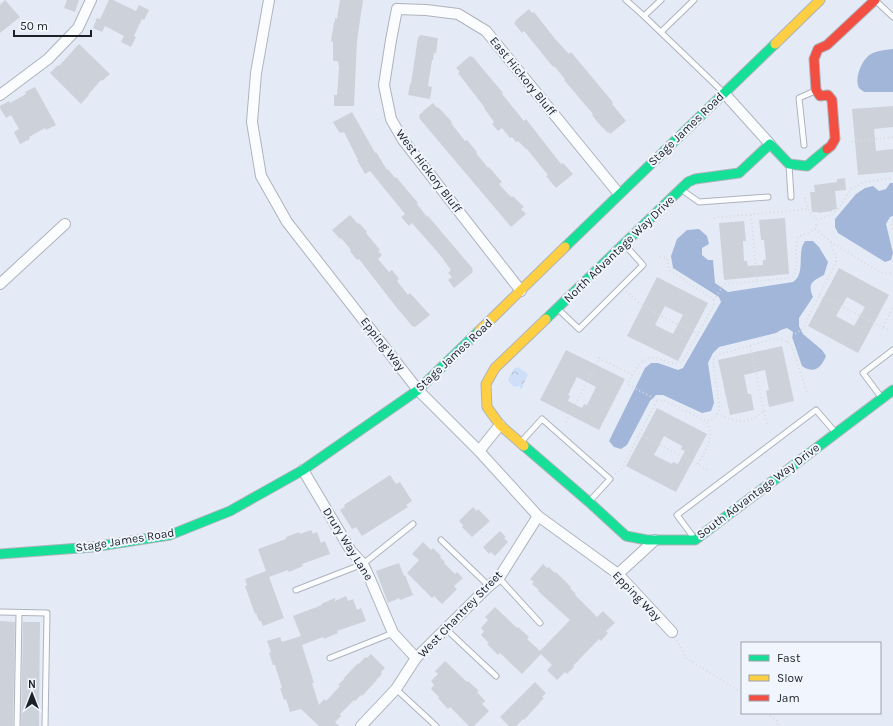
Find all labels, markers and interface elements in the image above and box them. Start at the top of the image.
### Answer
scale bar [14,12,91,38]
text: 50 m [20,19,48,33]
street label: East Hickory Bluff [487,34,560,119]
street label: Stage James Road [645,89,727,169]
street label: West Hickory Bluff [393,127,465,216]
street label: North Advantage Way Drive [561,193,677,305]
street label: Epping Way [358,315,408,374]
street label: Stage James Road [413,316,495,394]
street label: South Advantage Way Drive [694,440,822,542]
street label: Drury Way Lane [320,505,376,583]
street label: Stage James Road [75,525,175,555]
street label: West Chantrey Street [415,567,505,660]
street label: Epping Way [610,568,664,624]
legend [741,642,881,714]
text: Fast [777,651,801,665]
text: Slow [777,671,803,685]
north arrow [12,674,52,714]
text: N [28,678,36,691]
text: Jam [777,691,800,705]

